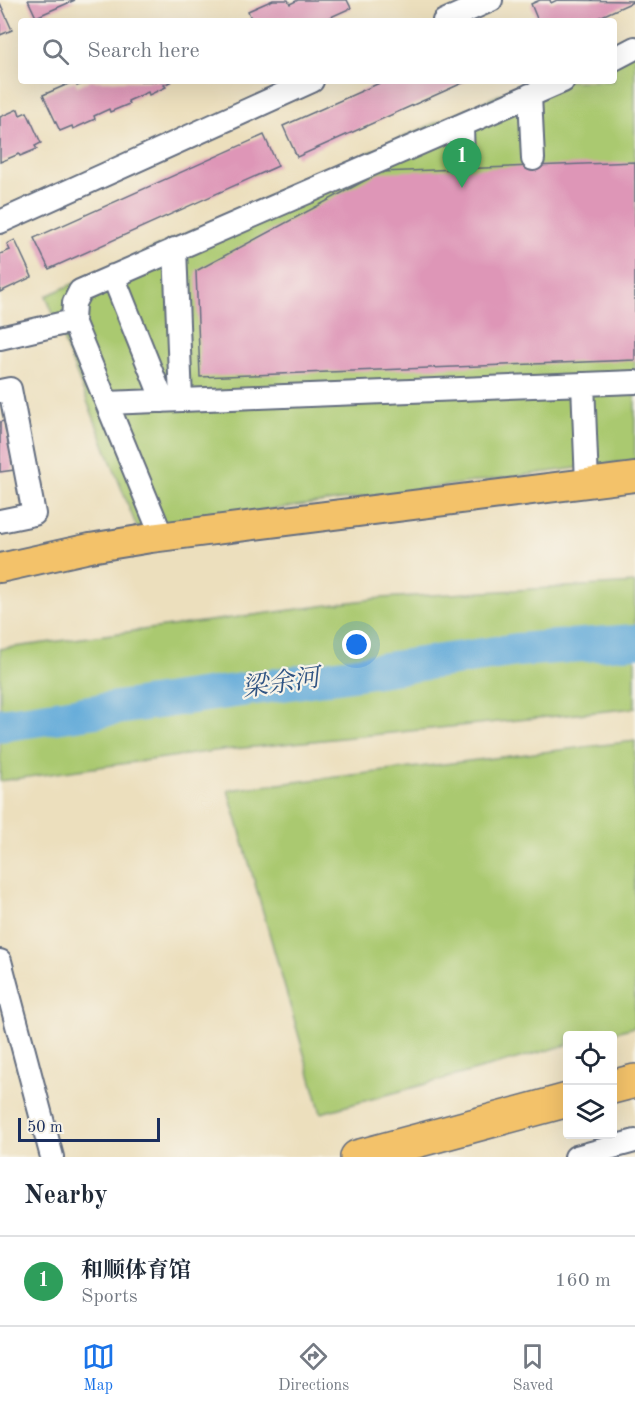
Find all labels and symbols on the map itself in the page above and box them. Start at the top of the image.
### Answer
pin: 1 [442,138,482,188]
your location [342,630,371,659]
water label: 梁余河 [240,663,325,702]
scale bar [18,1115,160,1142]

